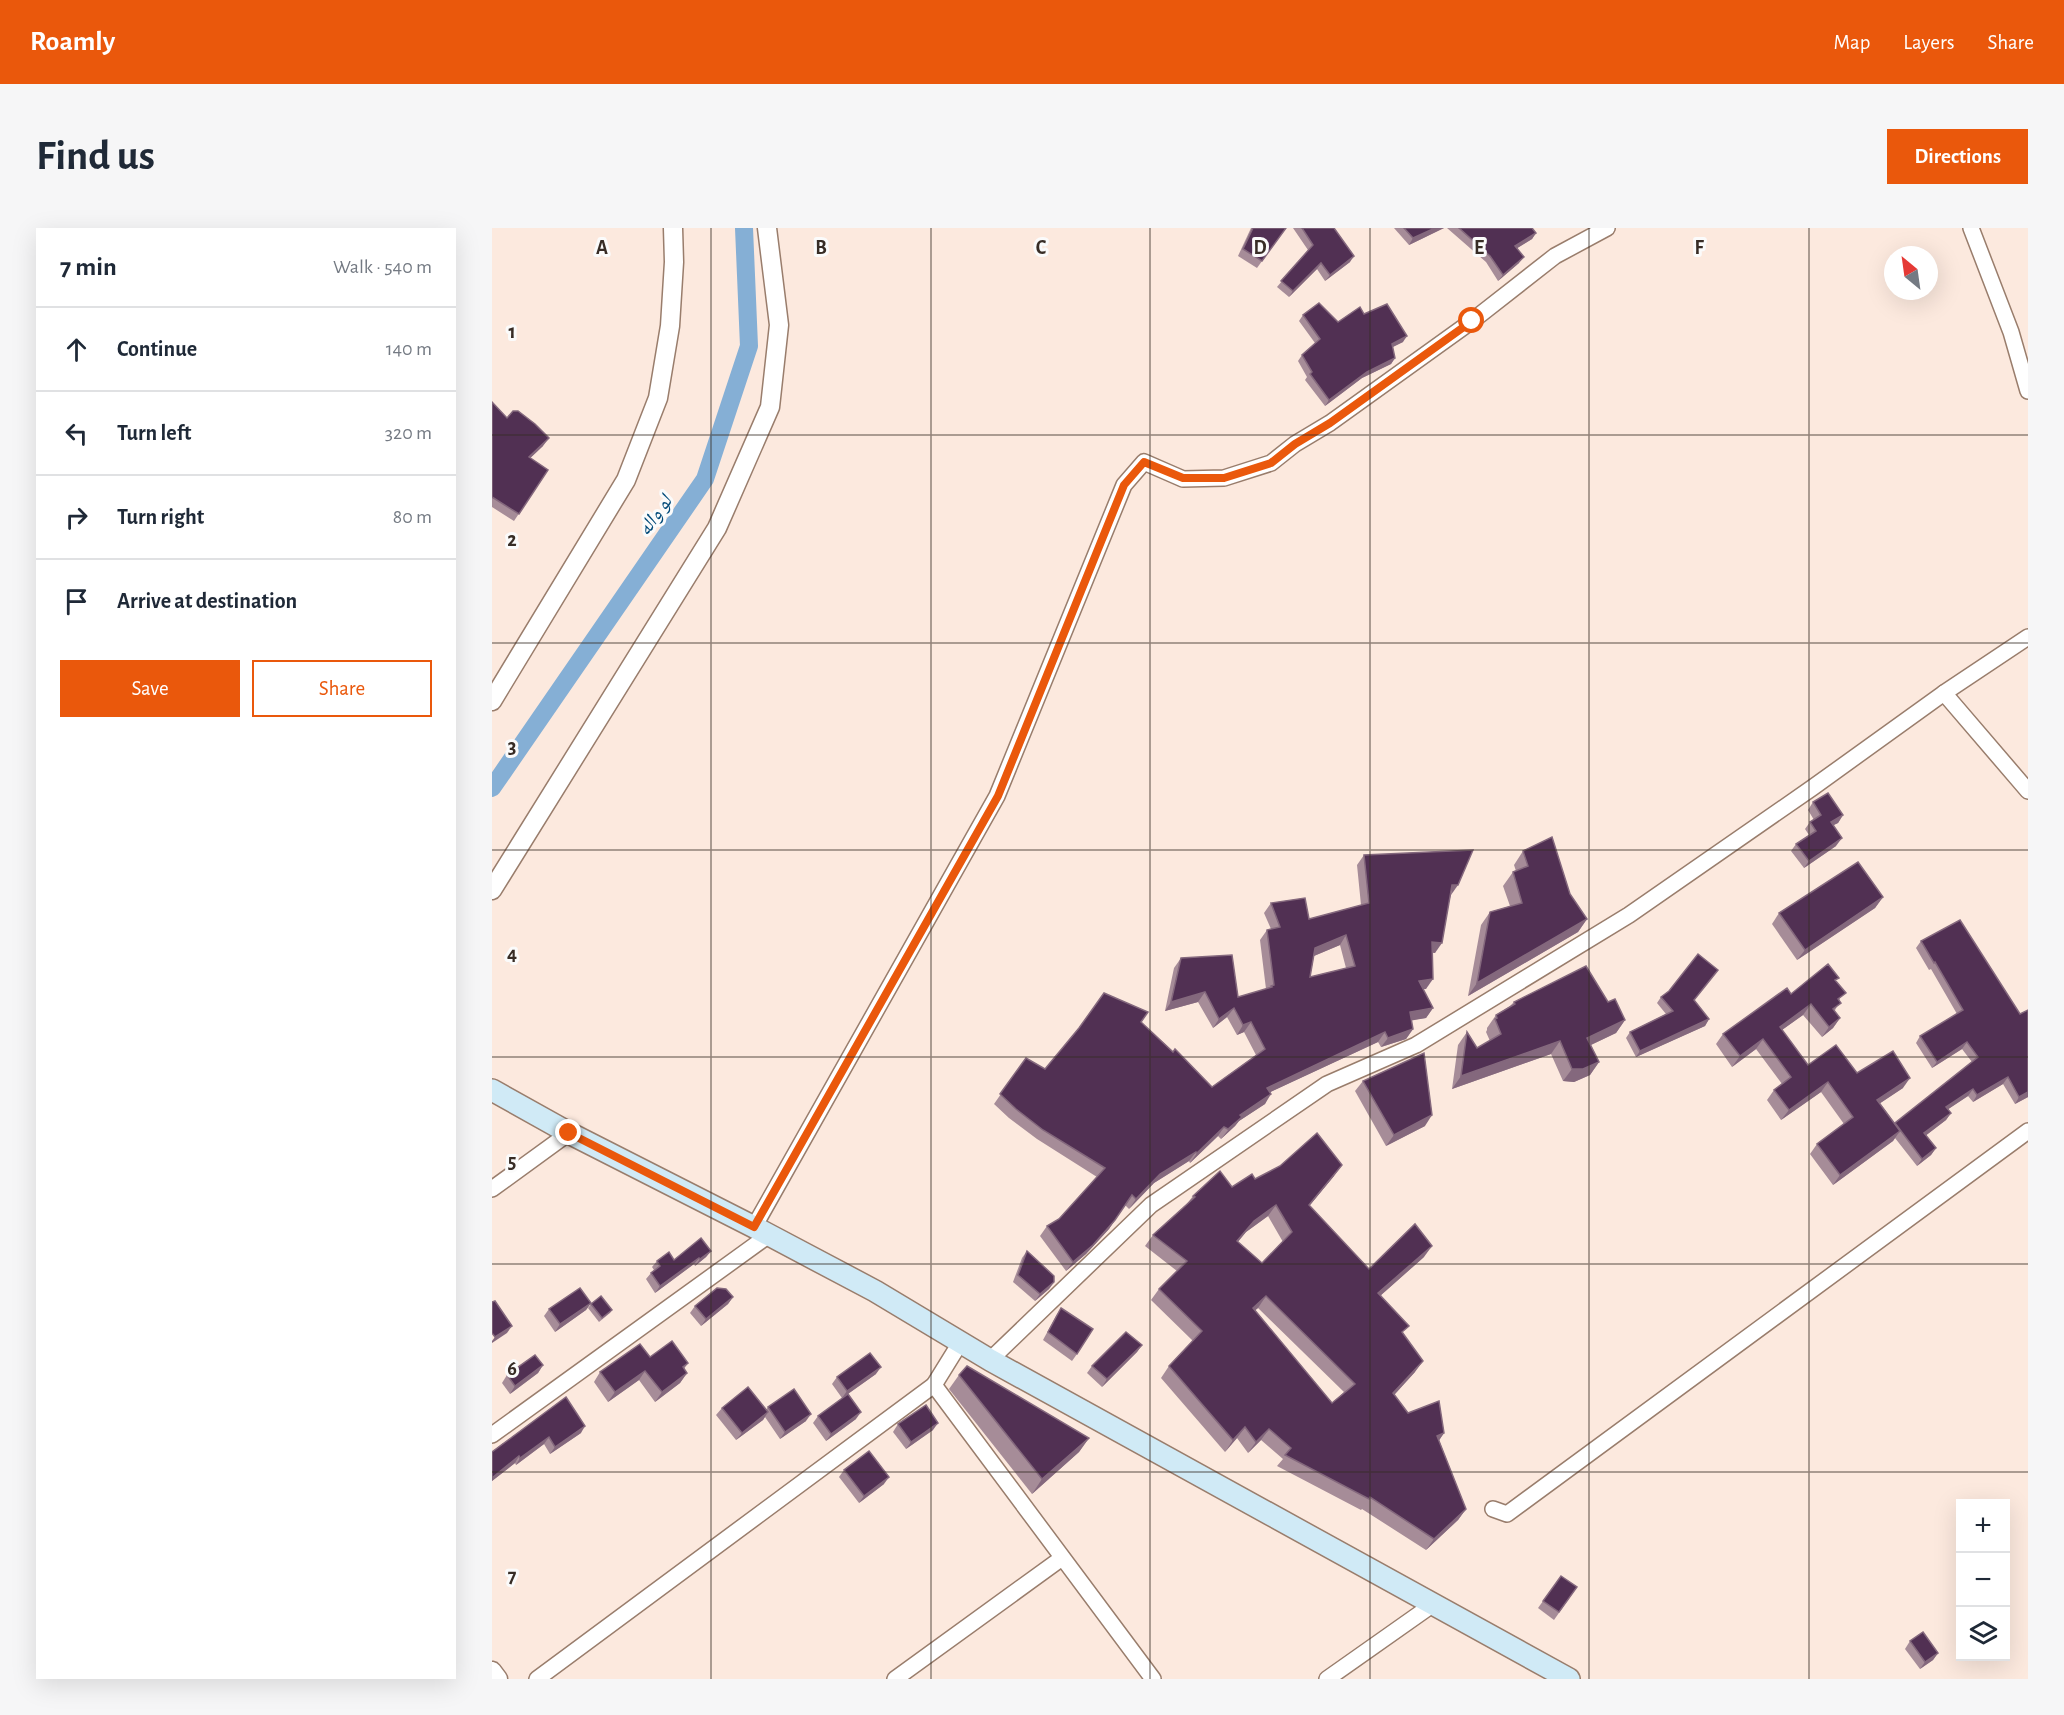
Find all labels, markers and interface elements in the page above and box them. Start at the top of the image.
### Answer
text: Roamly [30,28,115,56]
text: Map [1834,32,1870,53]
text: Layers [1903,32,1954,53]
text: Share [1987,32,2034,53]
button: Directions [1887,129,2028,184]
text: Find us [36,135,155,177]
text: A [596,238,608,258]
text: B [815,238,827,258]
text: C [1036,238,1047,258]
text: D [1253,238,1267,258]
text: E [1474,238,1484,258]
text: F [1694,238,1704,258]
north arrow [1884,246,1938,300]
text: 7 min [60,254,117,280]
text: Walk · 540 m [333,257,432,277]
route start [1458,307,1484,333]
text: 1 [508,322,516,342]
icon: ahead [60,333,93,366]
text: Continue [117,338,197,360]
text: 140 m [386,339,432,359]
icon: left [60,417,93,450]
text: Turn left [117,422,191,444]
text: 320 m [385,423,432,443]
water label: لو واله [634,490,677,540]
icon: right [60,501,93,534]
text: Turn right [117,506,204,528]
text: 80 m [393,507,432,527]
text: 2 [507,530,517,550]
icon: arrive [60,585,93,618]
text: Arrive at destination [117,590,297,612]
button: Save [60,660,240,717]
button: Share [252,660,432,717]
text: 3 [508,737,516,757]
text: 4 [507,944,517,964]
route end [555,1119,581,1145]
text: 5 [508,1152,516,1172]
text: 6 [507,1359,517,1379]
map controls [1956,1499,2010,1661]
button: + [1956,1499,2010,1553]
button: − [1956,1553,2010,1607]
text: 7 [508,1566,517,1586]
button: layers [1956,1607,2010,1661]

